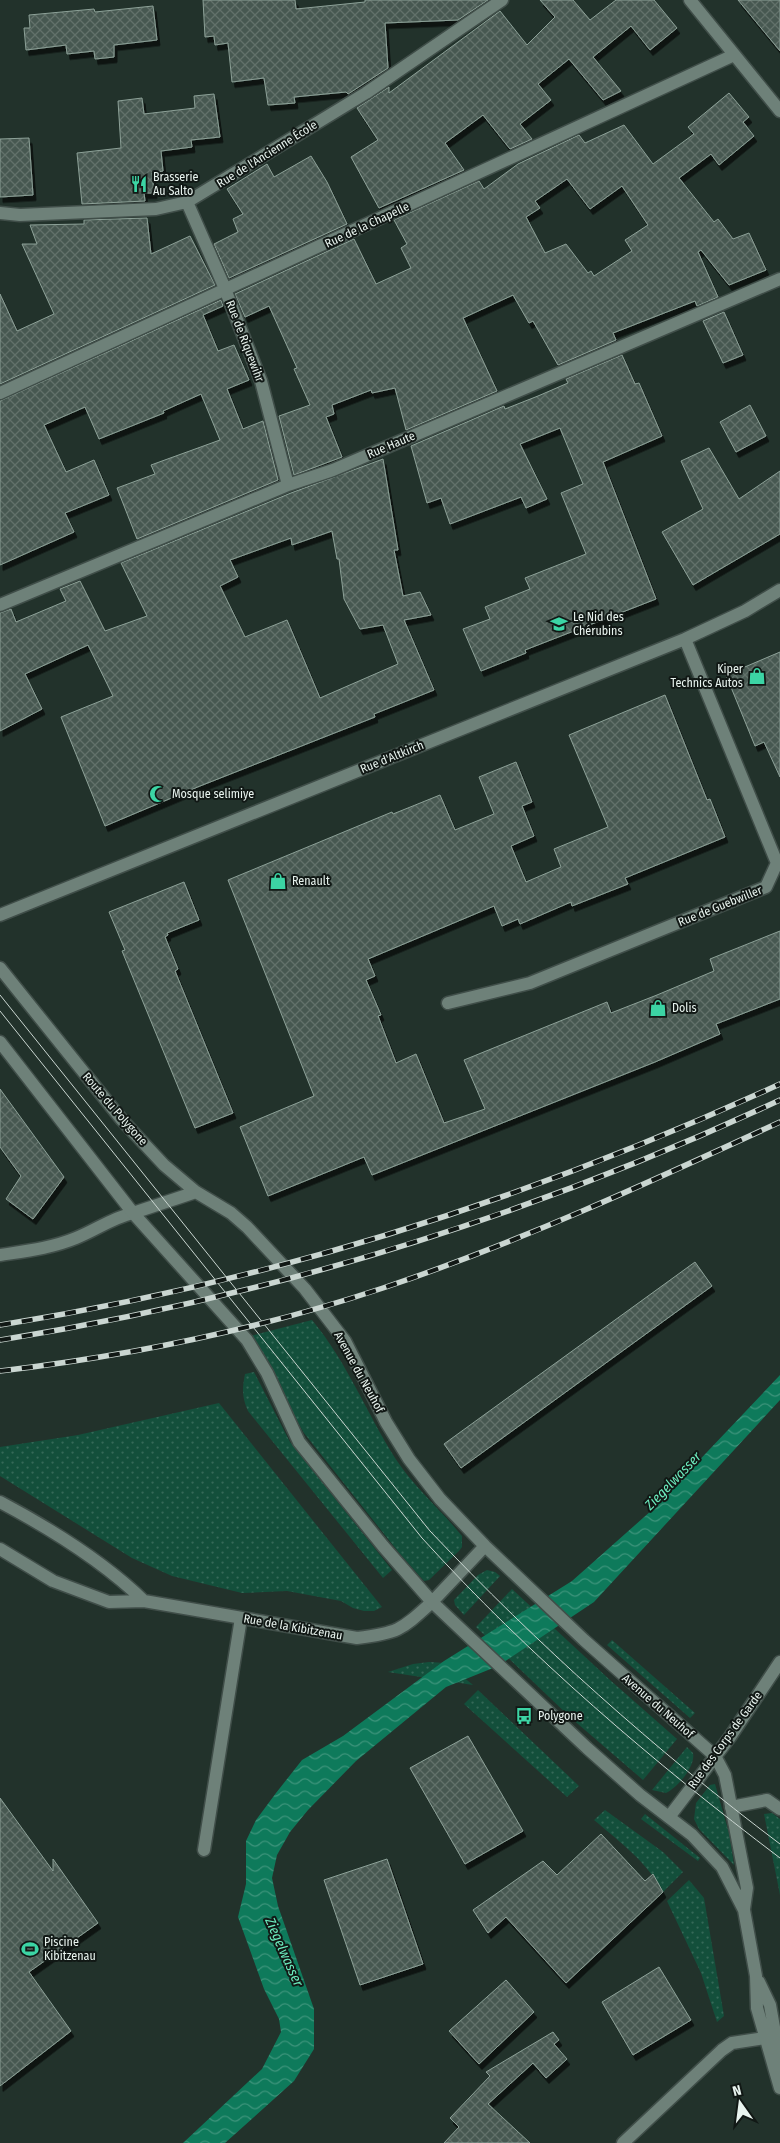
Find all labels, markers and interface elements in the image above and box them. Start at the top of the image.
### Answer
street label: Rue de l'Ancienne École [214,117,320,191]
place label: Brasserie Au Salto [153,170,198,198]
restaurant icon: Brasserie Au Salto [129,174,149,194]
street label: Rue de la Chapelle [323,199,411,251]
street label: Rue de Riquewihr [223,298,267,385]
street label: Rue Haute [365,429,417,461]
place label: Le Nid des Chérubins [573,610,624,638]
school or university icon: Le Nid des Chérubins [549,614,569,634]
place label: Kiper Technics Autos [671,662,744,690]
shop icon: Kiper Technics Autos [747,666,767,686]
street label: Rue d'Altkirch [358,738,426,776]
mosque icon: Mosque selimiye [148,784,168,804]
place label: Mosque selimiye [172,787,254,801]
shop icon: Renault [268,871,288,891]
place label: Renault [292,874,330,888]
street label: Rue de Guebwiller [676,882,765,929]
shop icon: Dolis [648,998,668,1018]
place label: Dolis [672,1001,697,1015]
street label: Route du Polygone [80,1070,150,1148]
street label: Avenue du Neuhof [331,1329,388,1416]
water label: Ziegelwasser [641,1448,706,1514]
street label: Rue de la Kibitzenau [242,1611,344,1643]
street label: Avenue du Neuhof [619,1671,698,1742]
street label: Rue des Corps de Garde [685,1689,765,1791]
bus stop icon: Polygone [514,1706,534,1726]
place label: Polygone [538,1709,583,1723]
water label: Ziegelwasser [261,1914,307,1990]
place label: Piscine Kibitzenau [44,1935,96,1963]
sports icon: Piscine Kibitzenau [20,1939,40,1959]
north arrow [715,2078,765,2128]
text: N [731,2082,743,2100]

